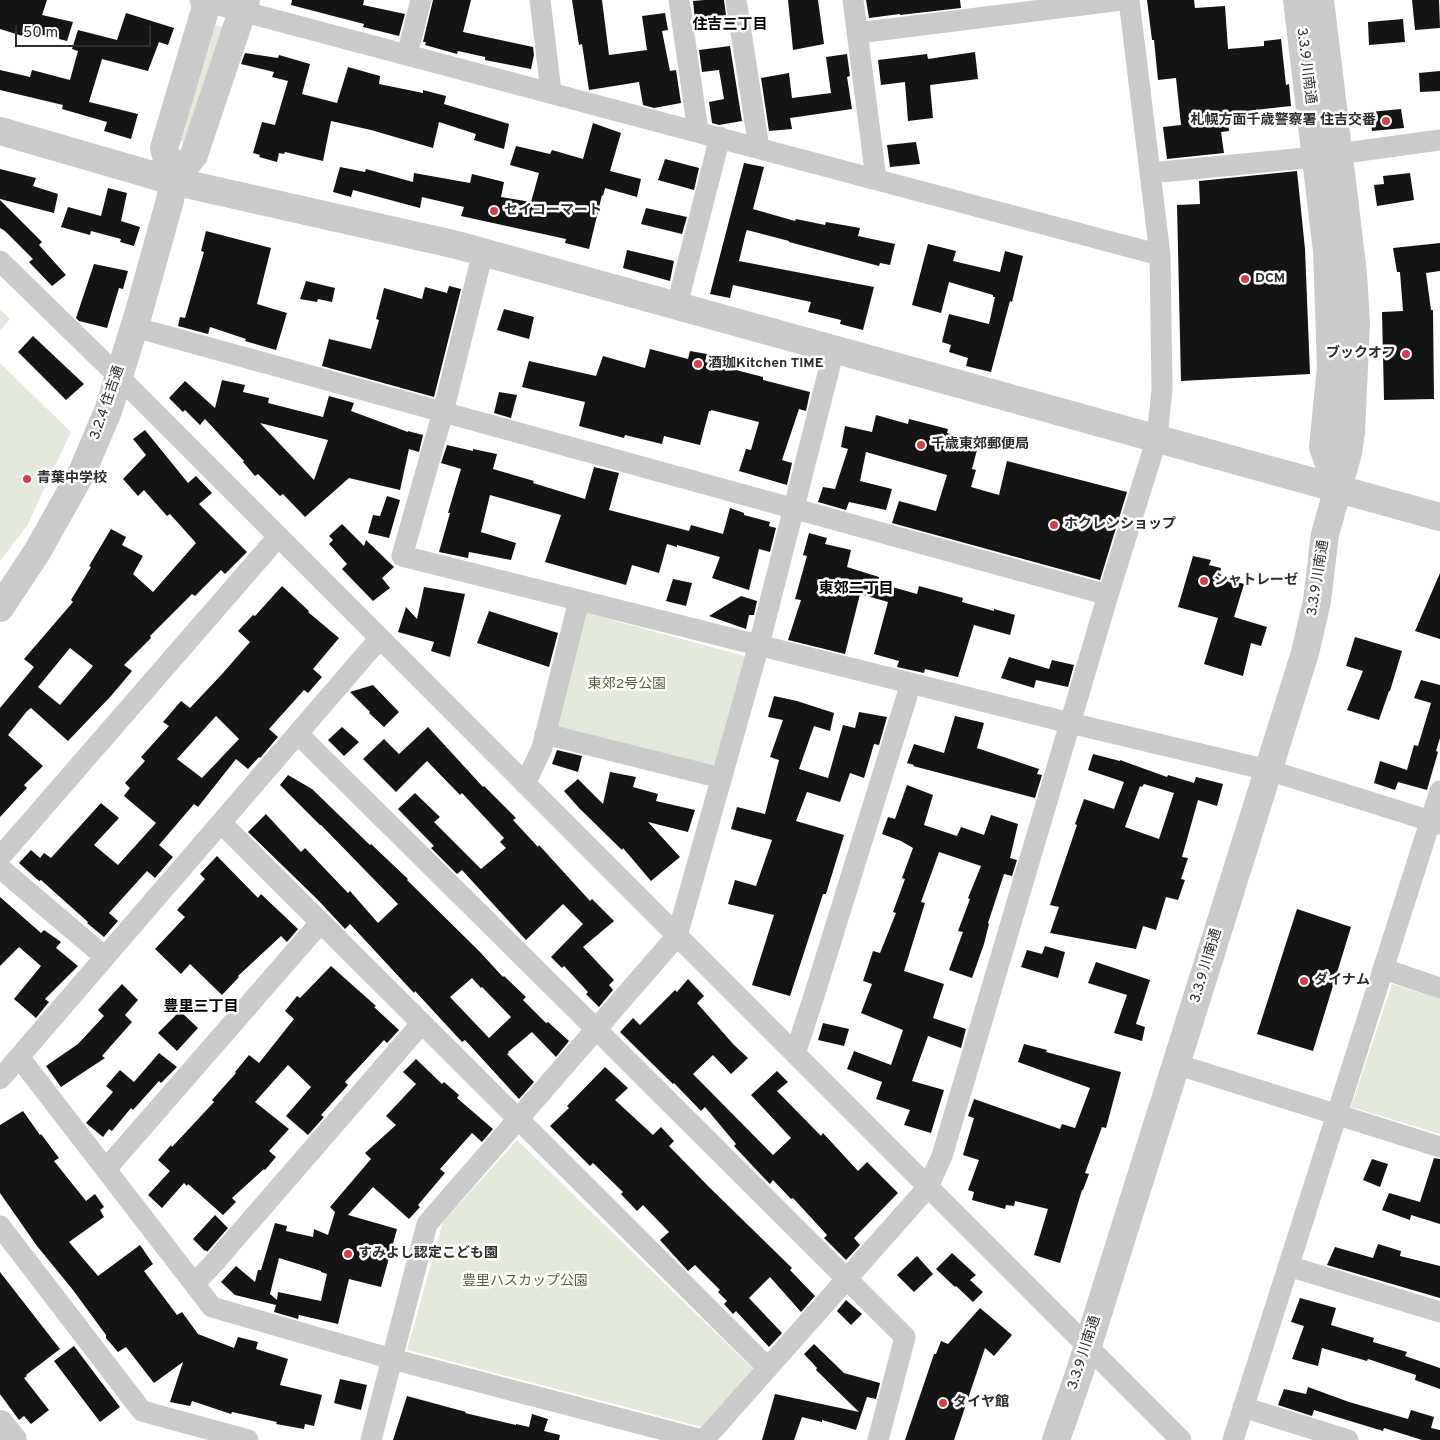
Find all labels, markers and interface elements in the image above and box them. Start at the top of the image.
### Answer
scale bar [18,15,154,47]
district label: 住吉三丁目 [693,17,767,35]
text: 50 m [23,24,58,43]
street label: 3.3.9 川南通 [1292,27,1318,105]
place label: 札幌方面千歳警察署 住吉交番 [1191,113,1376,129]
marker: 札幌方面千歳警察署 住吉交番 [1380,115,1392,127]
place label: セイコーマート [504,203,602,219]
marker: セイコーマート [488,205,500,217]
place label: DCM [1255,271,1285,287]
marker: DCM [1239,273,1251,285]
place label: ブックオフ [1326,346,1396,362]
marker: ブックオフ [1400,348,1412,360]
place label: 酒珈Kitchen TIME [708,356,823,372]
marker: 酒珈Kitchen TIME [692,358,704,370]
street label: 3.2.4 住吉通 [87,364,129,442]
place label: 千歳東郊郵便局 [931,437,1029,453]
marker: 千歳東郊郵便局 [915,439,927,451]
place label: 青葉中学校 [37,471,107,487]
marker: 青葉中学校 [21,473,33,485]
place label: ホクレンショップ [1064,517,1176,533]
marker: ホクレンショップ [1048,519,1060,531]
street label: 3.3.9 川南通 [1305,539,1333,617]
place label: シャトレーゼ [1214,573,1298,589]
marker: シャトレーゼ [1198,575,1210,587]
district label: 東郊二丁目 [819,581,893,599]
park label: 東郊2号公園 [588,677,666,693]
street label: 3.3.9 川南通 [1188,927,1226,1005]
place label: ダイナム [1314,973,1370,989]
marker: ダイナム [1298,975,1310,987]
district label: 豊里三丁目 [164,999,238,1017]
place label: すみよし認定こども園 [358,1246,498,1262]
marker: すみよし認定こども園 [342,1248,354,1260]
park label: 豊里ハスカップ公園 [462,1274,588,1290]
street label: 3.3.9 川南通 [1065,1314,1105,1392]
place label: タイヤ館 [953,1395,1009,1411]
marker: タイヤ館 [937,1397,949,1409]

